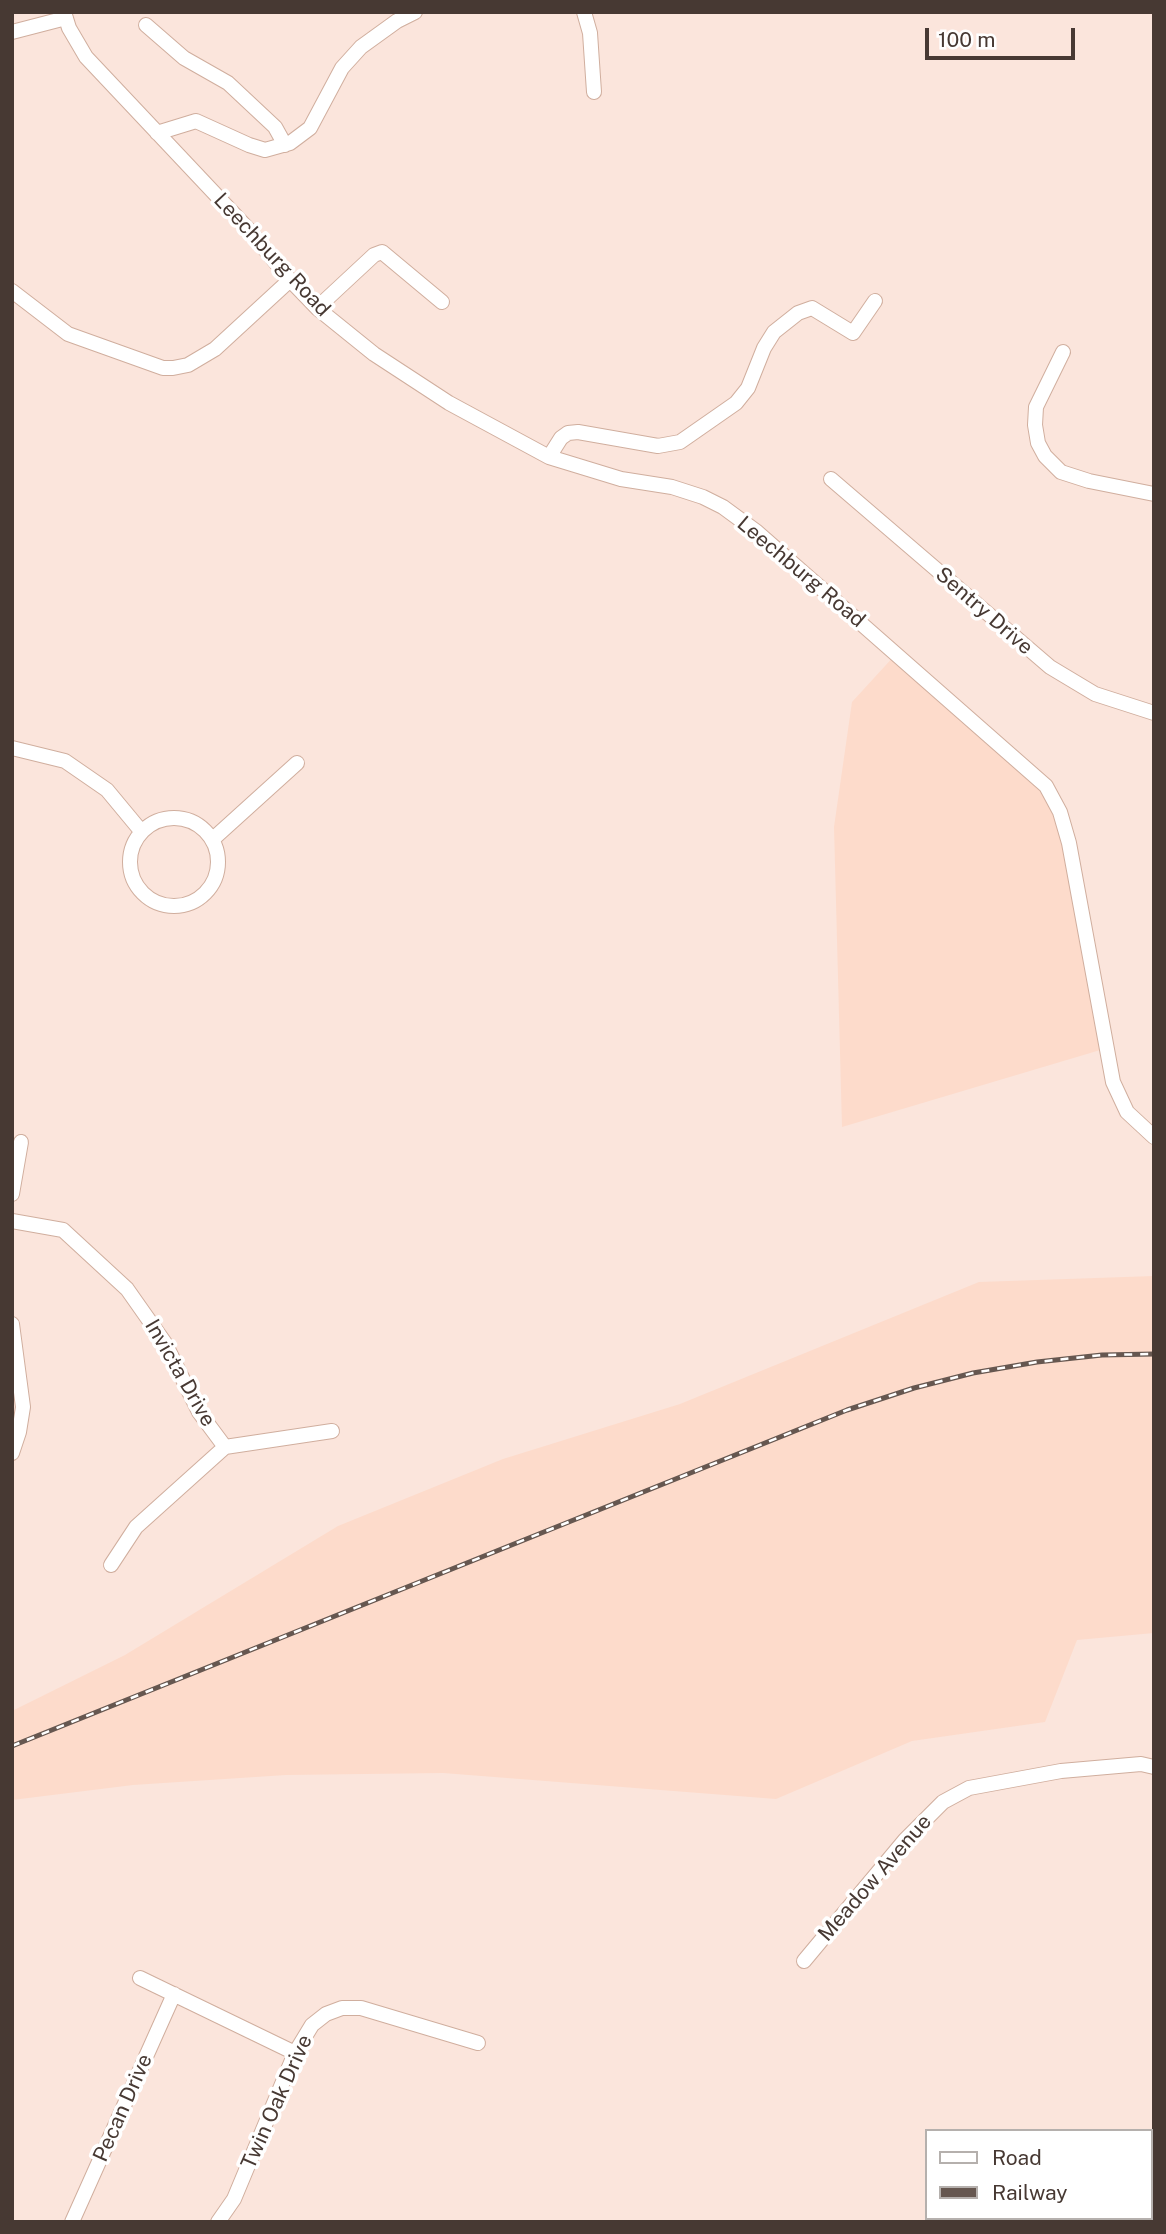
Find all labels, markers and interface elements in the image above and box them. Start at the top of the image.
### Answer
scale bar [928,14,1078,58]
text: 100 m [938,27,995,52]
street label: Leechburg Road [208,188,336,322]
street label: Leechburg Road [732,511,870,633]
street label: Sentry Drive [930,562,1038,660]
street label: Invicta Drive [139,1315,221,1431]
street label: Meadow Avenue [813,1809,937,1947]
street label: Twin Oak Drive [236,2031,318,2173]
street label: Pecan Drive [88,2050,158,2166]
legend [925,2129,1152,2220]
text: Road [992,2145,1042,2170]
text: Railway [992,2180,1068,2205]

